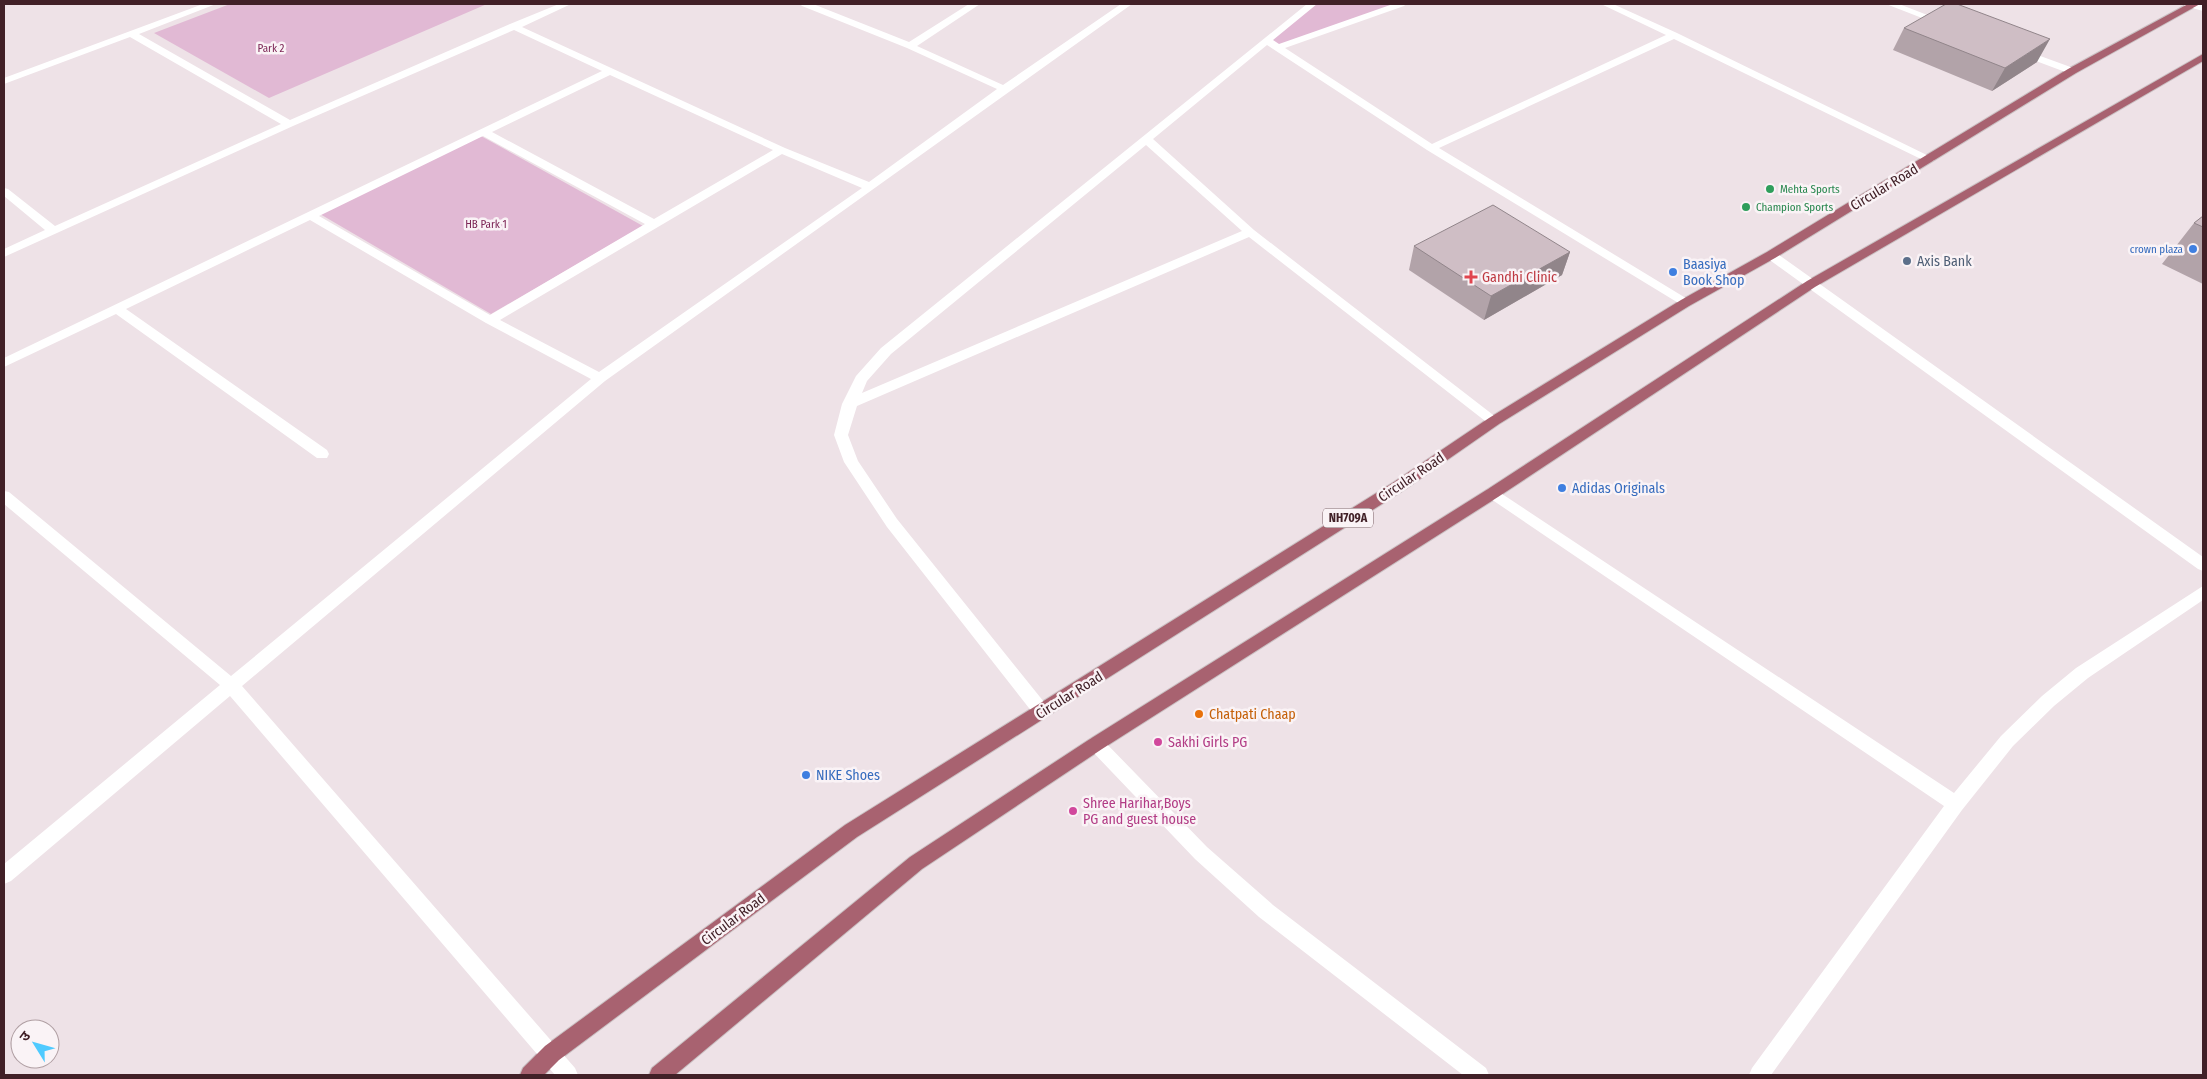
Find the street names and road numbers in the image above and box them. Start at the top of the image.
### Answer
street label: Circular Road [1847,161,1921,214]
street label: Circular Road [1375,449,1448,506]
road number: NH709A [1323,508,1373,528]
street label: Circular Road [1033,668,1106,723]
street label: Circular Road [698,890,769,949]

